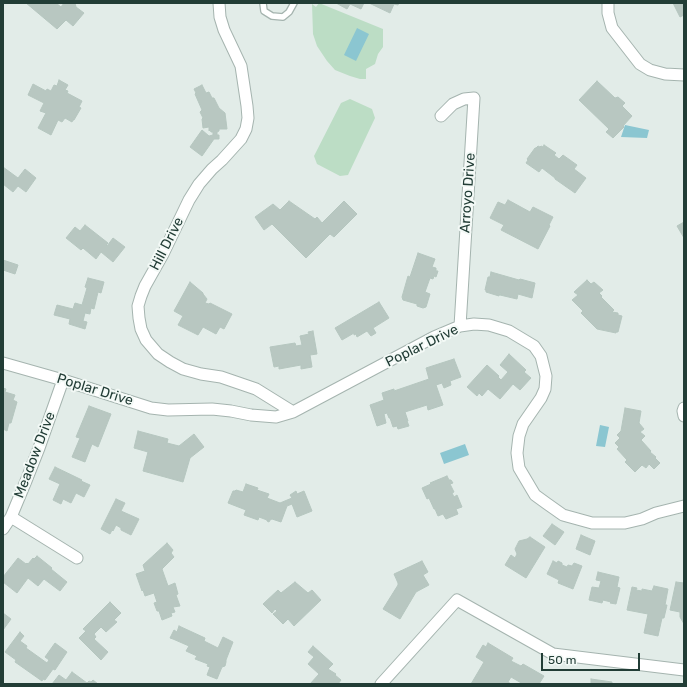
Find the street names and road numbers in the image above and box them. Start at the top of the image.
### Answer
street label: Arroyo Drive [457,152,479,234]
street label: Hill Drive [147,215,187,273]
street label: Poplar Drive [383,321,461,371]
street label: Poplar Drive [55,370,135,410]
street label: Meadow Drive [11,409,59,501]

